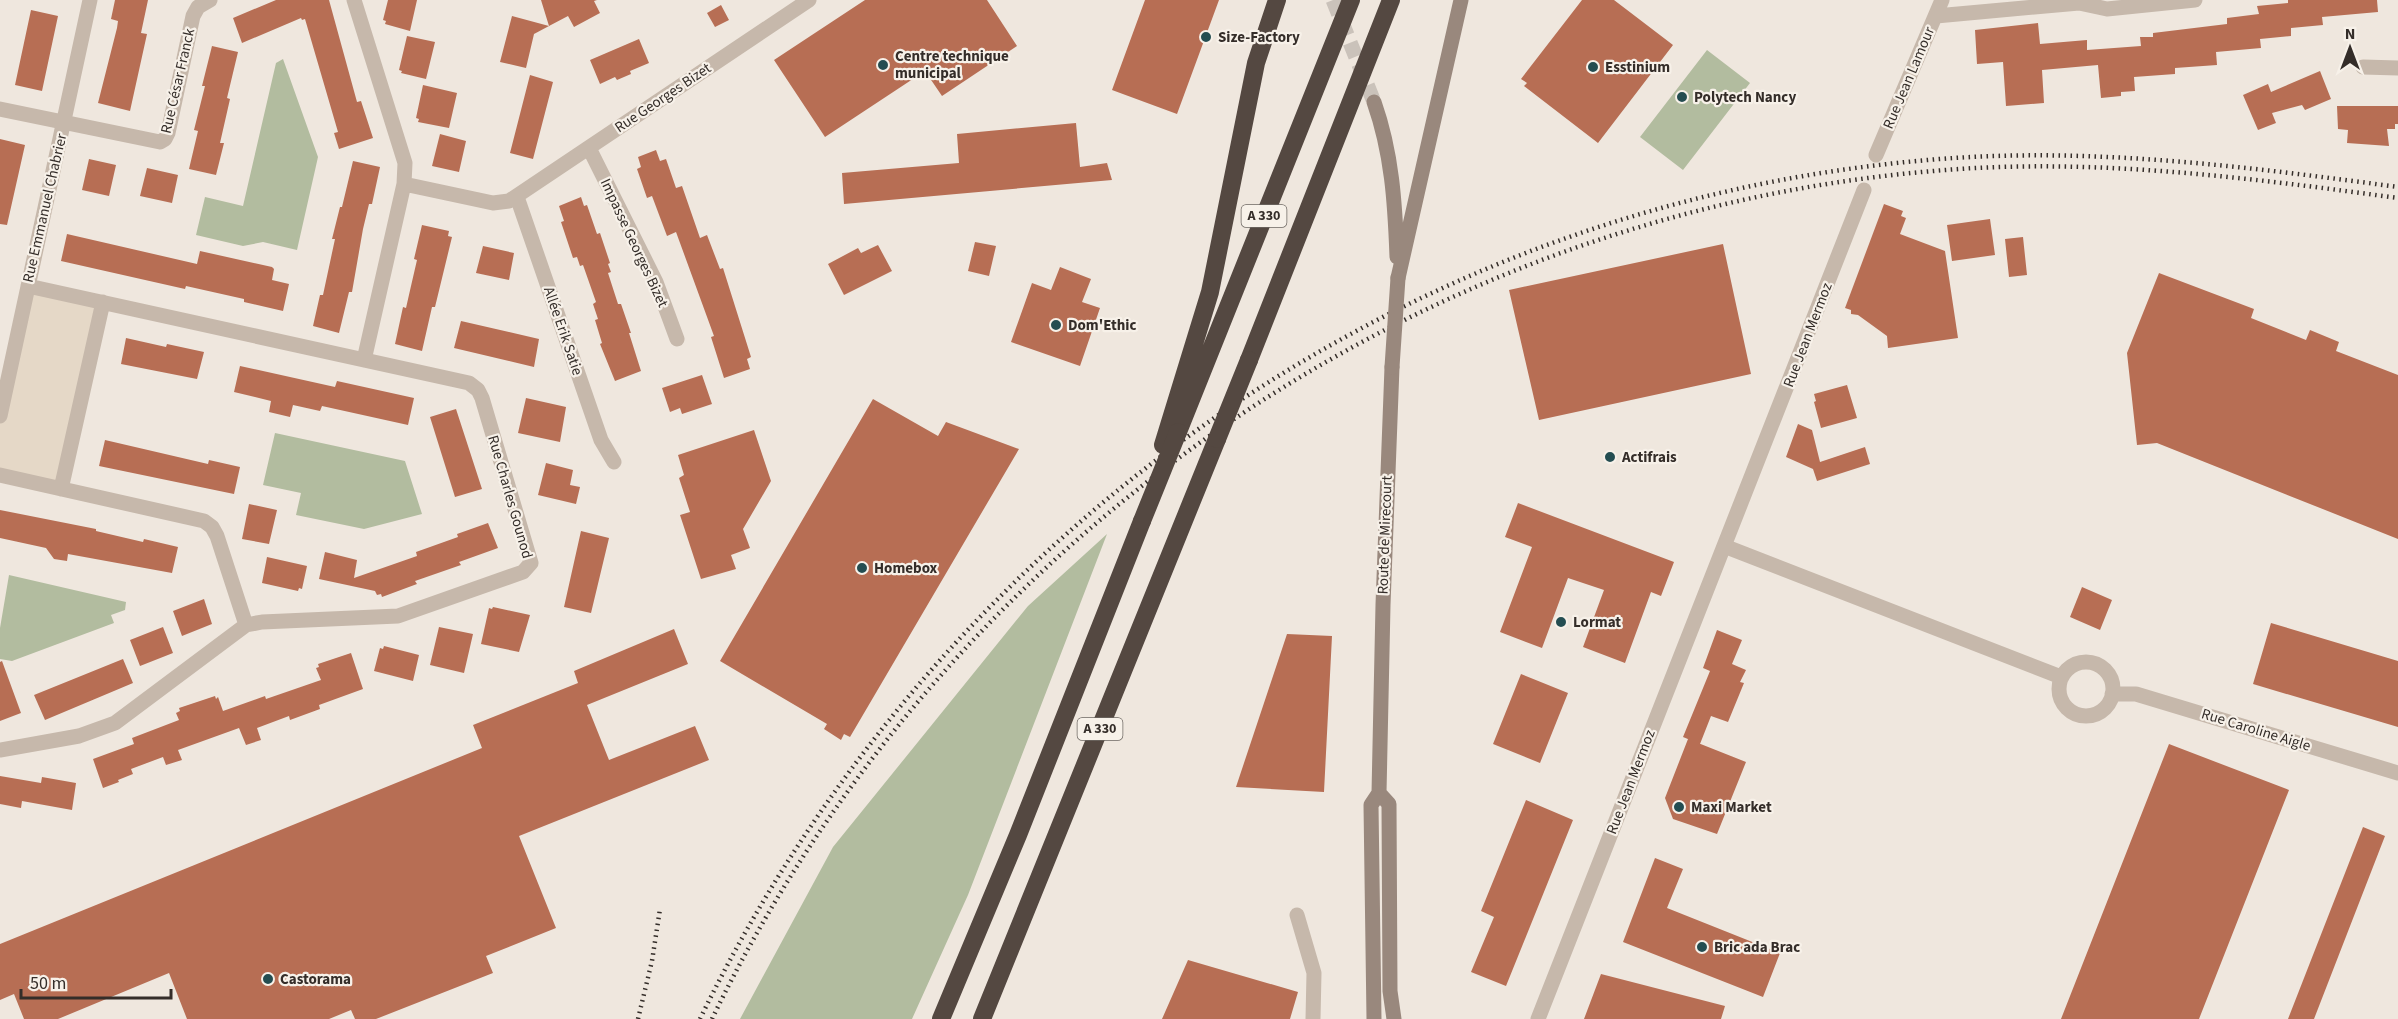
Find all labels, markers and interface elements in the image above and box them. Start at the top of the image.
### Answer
north arrow [2320,18,2380,78]
street label: Rue Jean Lamour [1878,23,1940,132]
text: N [2345,23,2355,45]
street label: Rue César Franck [156,26,200,136]
place label: Size-Factory [1218,27,1300,48]
marker: Size-Factory [1199,30,1213,44]
place label: Centre technique municipal [895,46,1009,84]
place label: Esstinium [1605,57,1670,78]
street label: Rue Georges Bizet [611,58,715,138]
marker: Centre technique municipal [876,58,890,72]
marker: Esstinium [1586,60,1600,74]
place label: Polytech Nancy [1694,87,1796,108]
marker: Polytech Nancy [1675,90,1689,104]
street label: Rue Emmanuel Chabrier [18,131,73,285]
street label: Impasse Georges Bizet [595,175,673,311]
road number: A 330 [1242,205,1286,227]
street label: Rue Jean Mermoz [1778,280,1838,390]
street label: Allée Erik Satie [538,284,588,378]
place label: Dom'Ethic [1068,315,1136,336]
marker: Dom'Ethic [1049,318,1063,332]
street label: Rue Charles Gounod [482,433,538,561]
place label: Actifrais [1621,447,1677,468]
marker: Actifrais [1603,450,1617,464]
street label: Route de Mirecourt [1372,475,1398,595]
place label: Homebox [874,558,938,579]
marker: Homebox [855,561,869,575]
place label: Lormat [1573,612,1621,633]
marker: Lormat [1554,615,1568,629]
street label: Rue Caroline Aigle [2199,703,2313,757]
road number: A 330 [1078,718,1122,740]
street label: Rue Jean Mermoz [1601,727,1661,837]
place label: Maxi Market [1691,797,1772,818]
marker: Maxi Market [1672,800,1686,814]
place label: Bric ada Brac [1714,937,1800,958]
marker: Bric ada Brac [1695,940,1709,954]
scale bar [21,962,171,1000]
place label: Castorama [280,969,351,990]
text: 50 m [30,971,66,996]
marker: Castorama [261,972,275,986]

